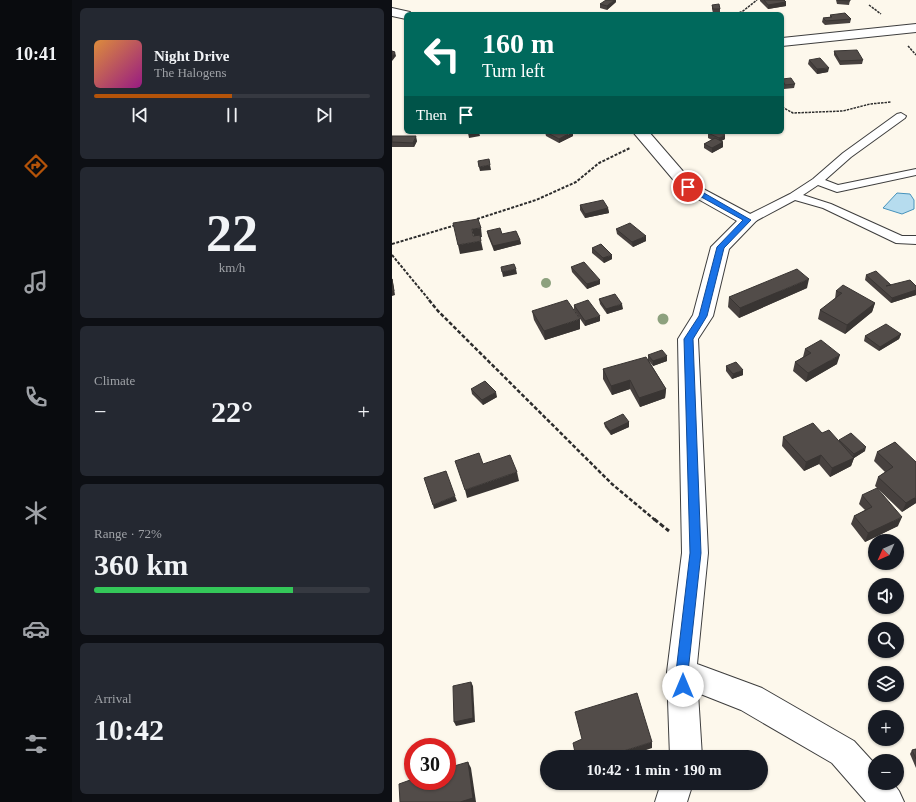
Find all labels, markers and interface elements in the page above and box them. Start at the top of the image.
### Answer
icon: left [416,28,468,80]
text: 160 m [482,28,554,59]
text: 10:41 [15,44,57,64]
text: Night Drive [154,48,229,64]
text: Turn left [482,61,545,81]
text: The Halogens [154,65,227,80]
icon: previous [129,104,151,126]
icon: pause [221,104,243,126]
icon: next [313,104,335,126]
icon: arrive [455,104,477,126]
text: Then [416,107,447,123]
icon: directions [22,152,50,180]
pin [671,170,705,204]
icon: arrive [677,176,699,198]
text: 22 [206,205,258,262]
text: km/h [219,260,245,275]
icon: music [22,268,50,296]
text: Climate [94,373,135,388]
icon: phone [22,383,50,411]
text: 22° [211,395,253,428]
text: − [94,399,106,424]
text: + [358,399,370,424]
icon: climate [22,499,50,527]
text: Range · 72% [94,526,162,541]
north arrow [868,534,904,570]
map controls [868,534,904,790]
text: 360 km [94,548,188,581]
button: sound [868,578,904,614]
icon: car [22,615,50,643]
button: search [868,622,904,658]
position arrow [662,665,704,707]
button: layers [868,666,904,702]
text: Arrival [94,691,132,706]
button: + [868,710,904,746]
text: 10:42 [94,713,164,746]
icon: filters [22,730,50,758]
speed limit sign: 30 [404,738,456,790]
button: − [868,754,904,790]
text: 10:42 · 1 min · 190 m [587,762,722,778]

